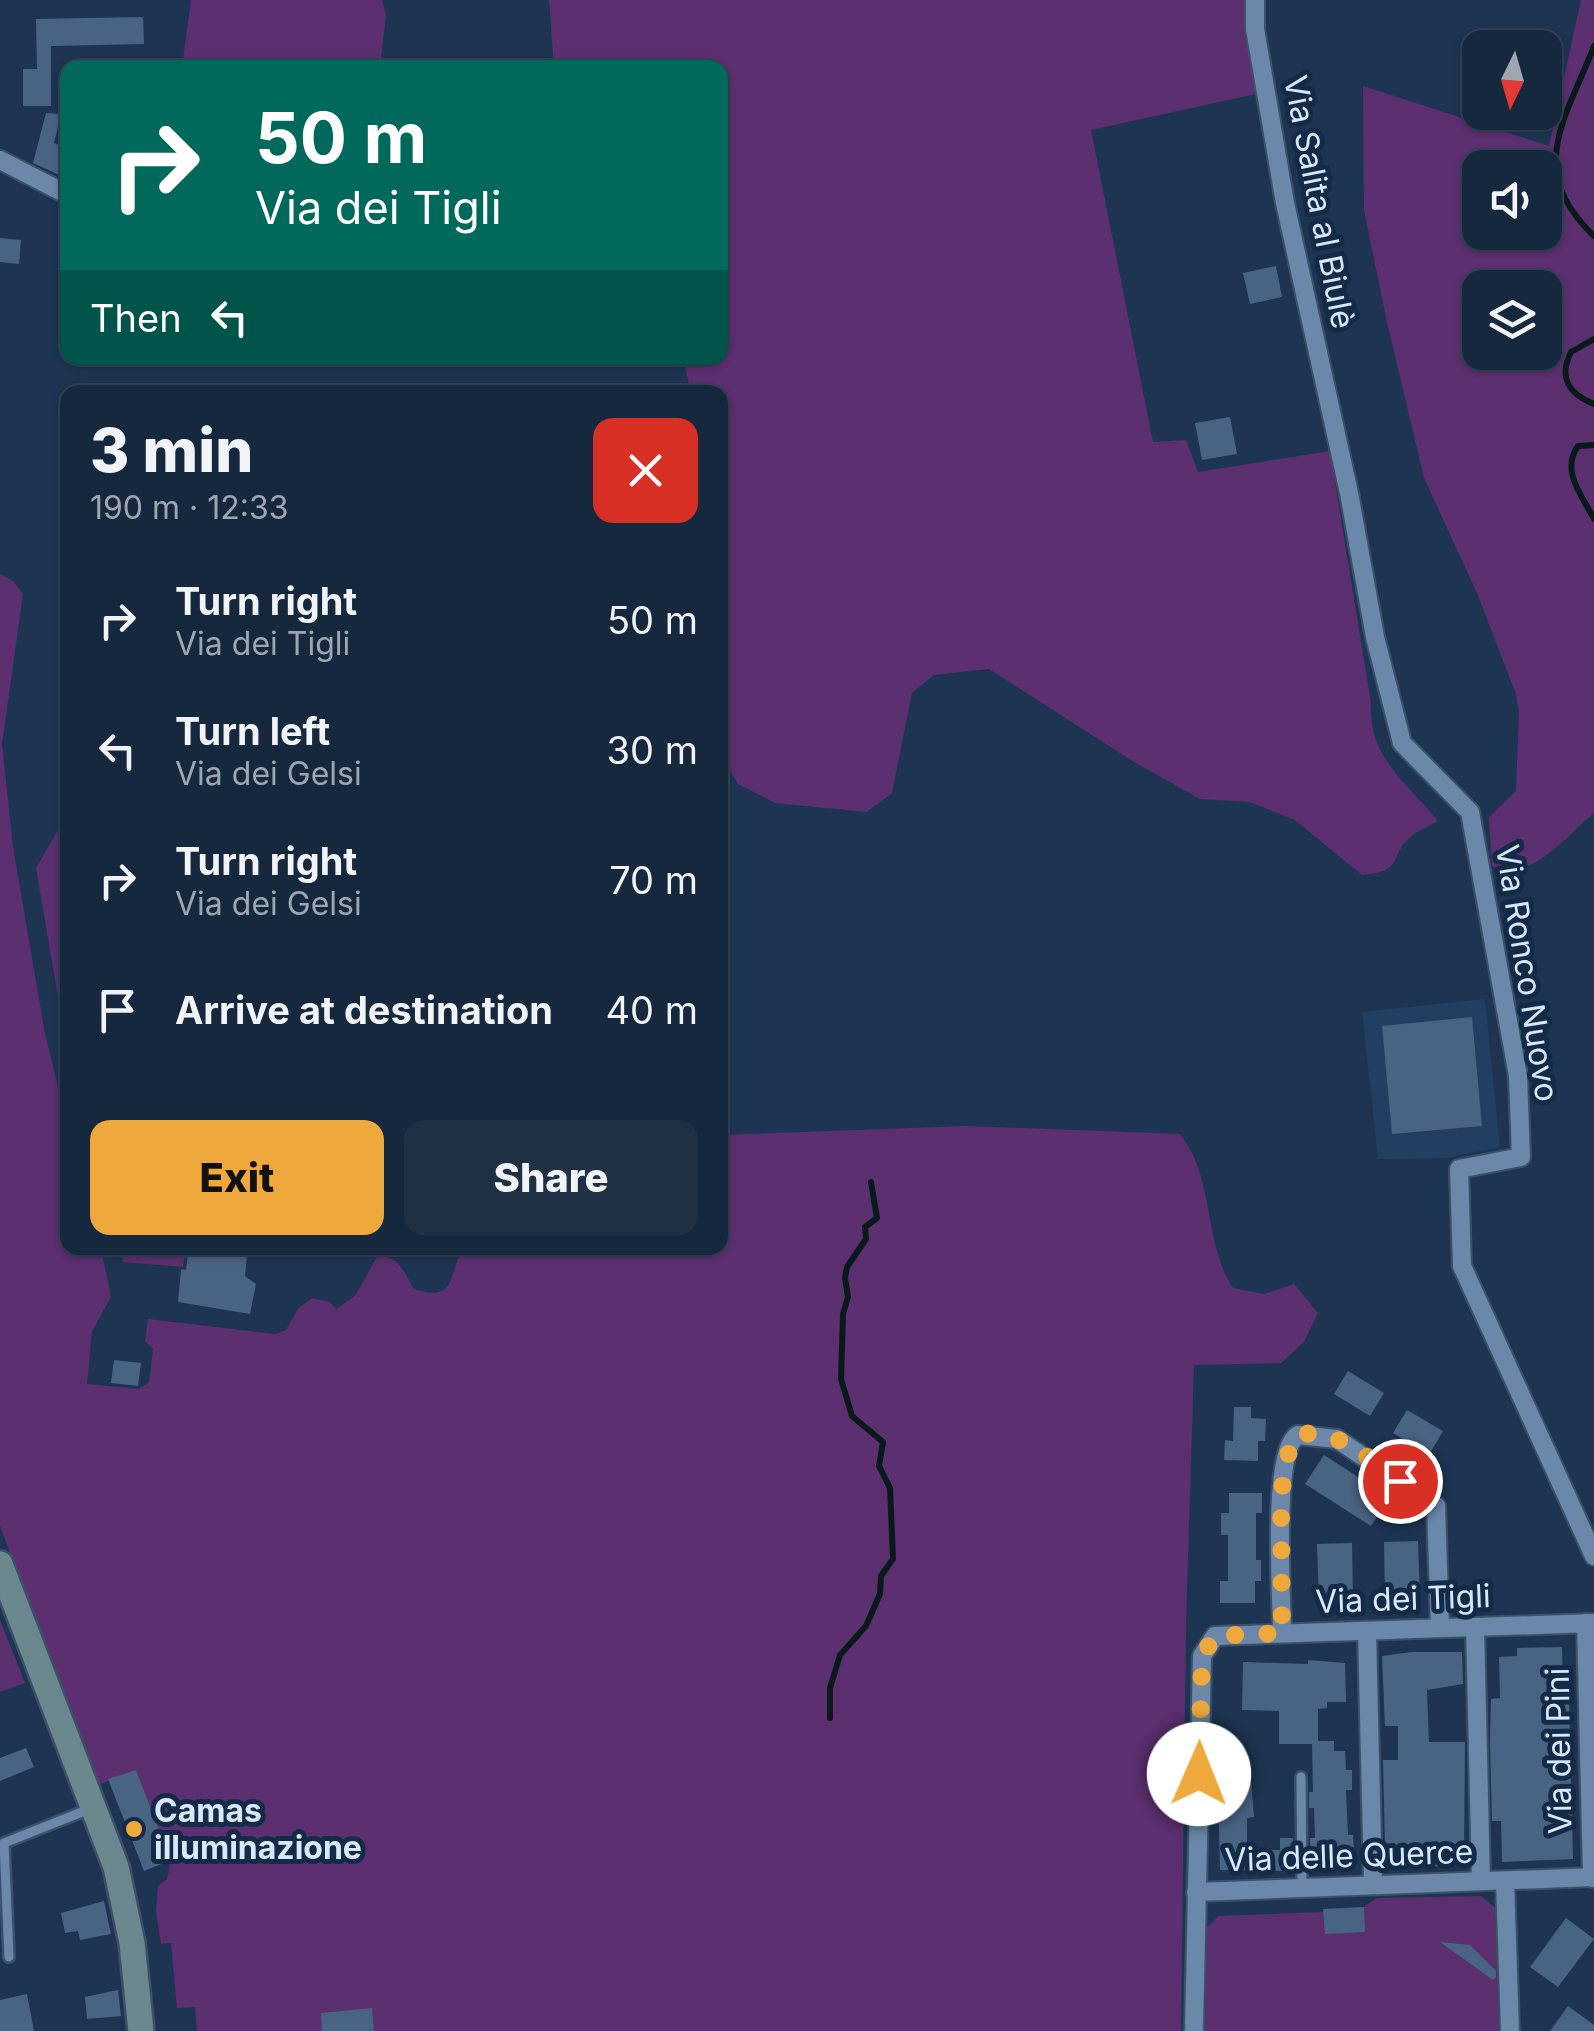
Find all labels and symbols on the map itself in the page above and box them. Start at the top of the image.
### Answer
north arrow [1462,30,1562,130]
street label: Via Salita al Biulè [1276,72,1363,332]
street label: Via Ronco Nuovo [1488,842,1567,1104]
pin [1358,1439,1443,1524]
street label: Via dei Tigli [1315,1576,1491,1621]
street label: Via dei Pini [1538,1667,1579,1835]
position arrow [1147,1722,1251,1826]
place label: Camas illuminazione [154,1791,362,1867]
marker: Camas illuminazione [123,1818,145,1840]
street label: Via delle Querce [1224,1832,1474,1879]

